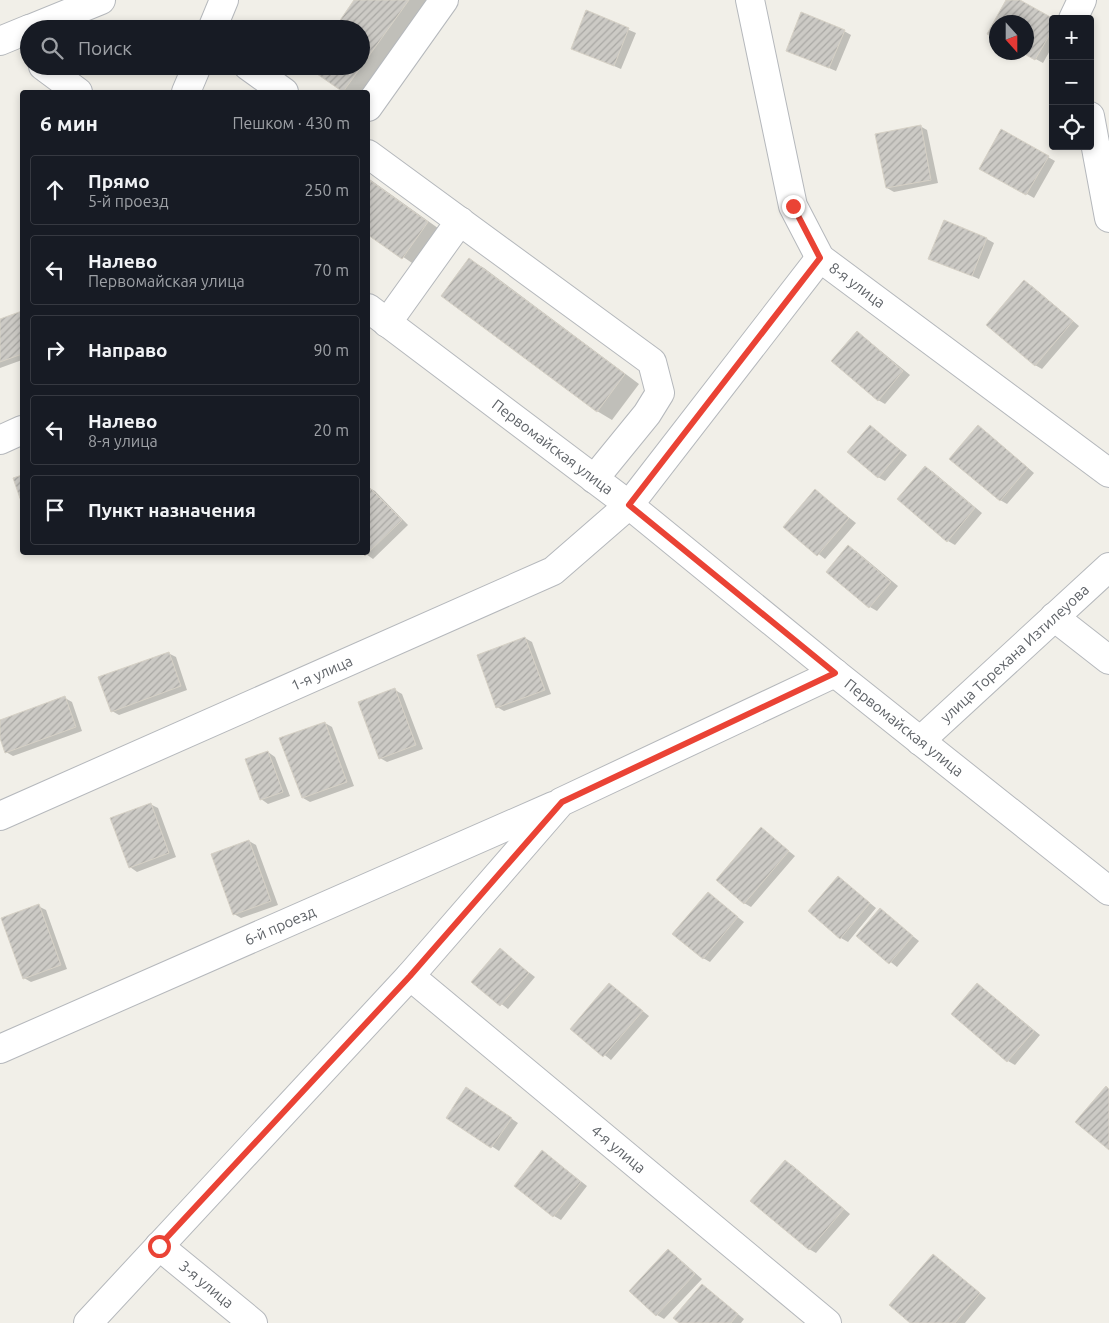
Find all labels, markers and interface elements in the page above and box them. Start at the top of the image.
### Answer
north arrow [989,15,1034,60]
map controls [1049,15,1094,150]
button: + [1049,15,1094,60]
search box [20,20,370,75]
icon: search [38,34,66,62]
text: Поиск [78,37,132,59]
button: − [1049,60,1094,105]
button: locate [1049,105,1094,150]
text: 6 мин [40,111,98,135]
text: Пешком · 430 m [232,114,350,132]
text: Прямо [88,170,150,192]
icon: ahead [41,176,69,204]
text: 250 m [304,181,349,199]
text: 5-й проезд [88,192,169,210]
route end [782,195,805,218]
text: Налево [88,250,157,272]
icon: left [41,256,69,284]
street label: 8-я улица [826,259,889,311]
text: 70 m [313,261,349,279]
text: Первомайская улица [88,272,245,290]
icon: right [41,336,69,364]
text: Направо [88,339,168,361]
text: 90 m [313,341,349,359]
street label: Первомайская улица [489,396,616,498]
text: Налево [88,410,157,432]
icon: left [41,416,69,444]
text: 20 m [313,421,349,439]
text: 8-я улица [88,432,158,450]
icon: arrive [41,496,69,524]
text: Пункт назначения [88,499,256,521]
street label: улица Торехана Изтилеуова [937,581,1092,726]
street label: 1-я улица [288,652,355,694]
street label: Первомайская улица [841,675,967,780]
street label: 6-й проезд [242,902,318,948]
street label: 4-я улица [588,1121,649,1176]
route start [148,1235,171,1258]
street label: 3-я улица [176,1257,237,1312]

